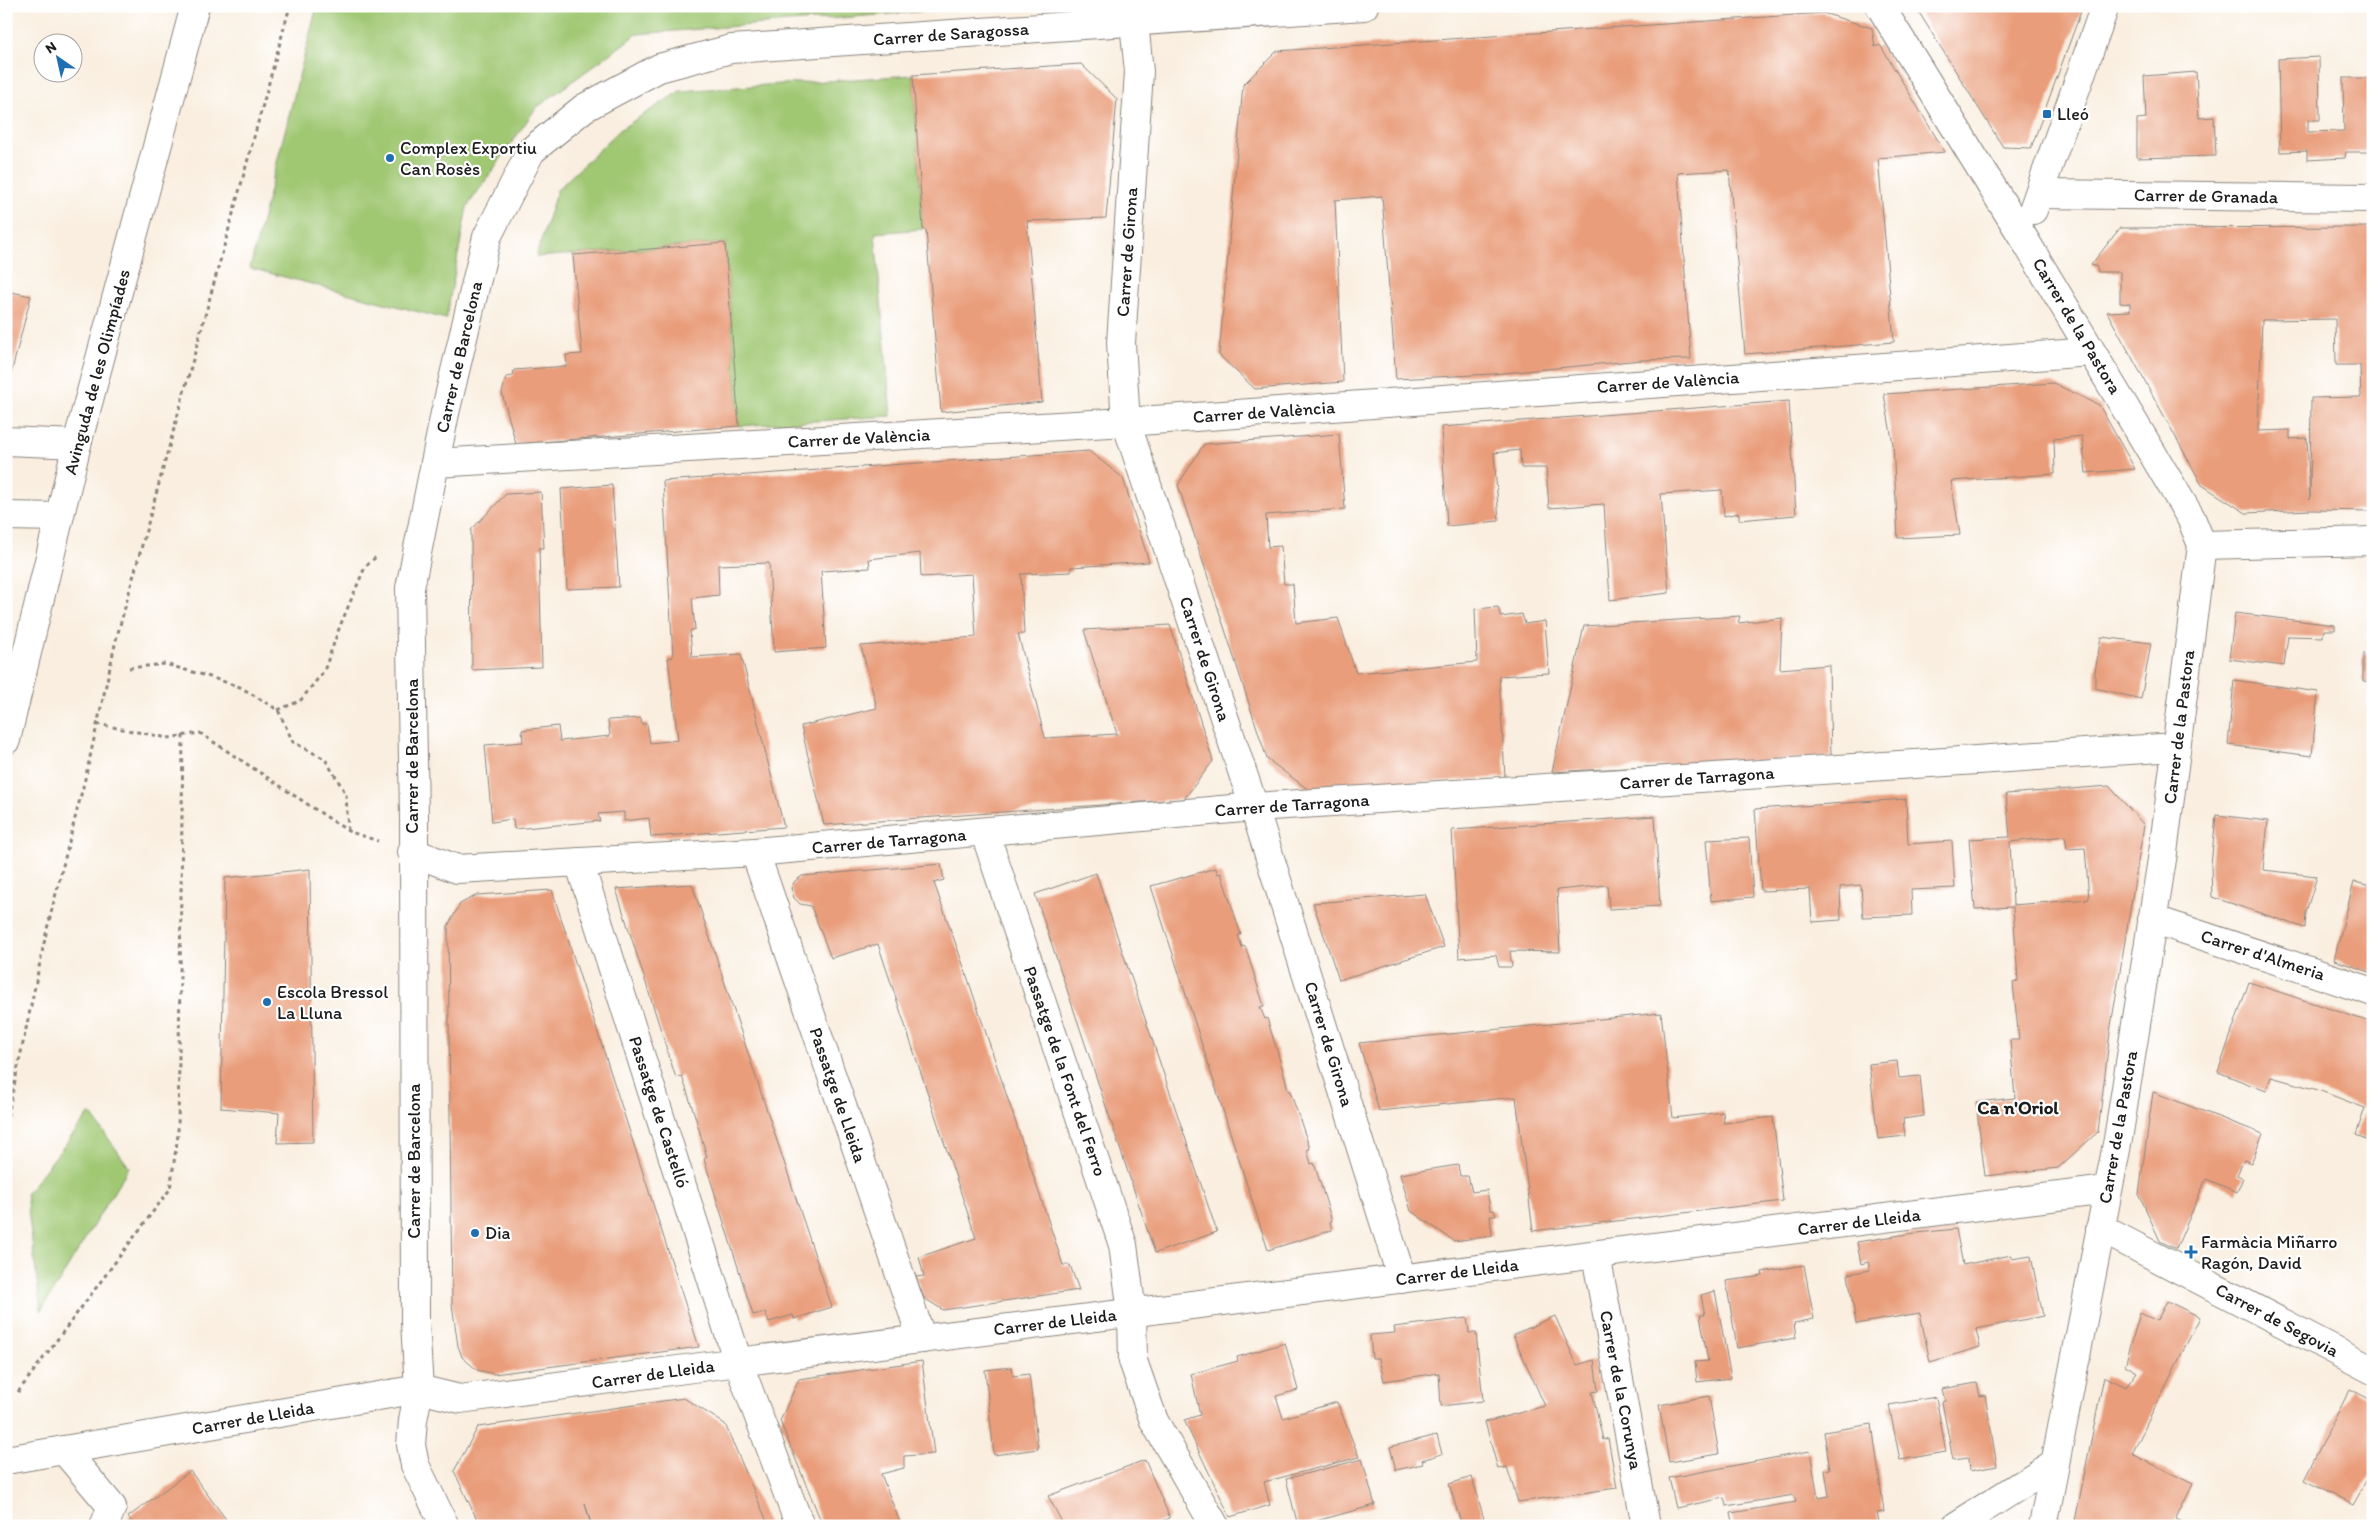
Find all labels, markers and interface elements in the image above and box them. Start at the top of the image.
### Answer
street label: Carrer de Saragossa [872,18,1030,50]
north arrow [32,32,82,82]
text: N [42,38,60,57]
place label: Lleó [2057,103,2089,125]
marker: Lleó [2041,108,2053,120]
place label: Complex Exportiu Can Rosès [400,137,537,180]
marker: Complex Exportiu Can Rosès [384,152,396,164]
street label: Carrer de Granada [2134,184,2279,208]
street label: Carrer de Girona [1111,186,1143,318]
street label: Carrer de la Pastora [2028,254,2127,399]
street label: Avinguda de les Olimpíades [59,267,135,477]
street label: Carrer de Barcelona [431,278,487,435]
street label: Carrer de València [1596,366,1741,398]
street label: Carrer de València [1192,396,1337,428]
street label: Carrer de València [787,423,932,453]
street label: Carrer de Girona [1174,594,1236,725]
street label: Carrer de la Pastora [2159,648,2199,805]
street label: Carrer de Barcelona [401,678,423,834]
street label: Carrer de Tarragona [1619,762,1776,794]
street label: Carrer de Tarragona [1214,789,1371,821]
street label: Carrer de Tarragona [811,823,968,859]
street label: Carrer d'Almeria [2198,925,2329,986]
street label: Passatge de la Font del Ferro [1019,963,1111,1179]
street label: Carrer de Girona [1300,979,1359,1110]
place label: Escola Bressol La Lluna [277,981,388,1024]
marker: Escola Bressol La Lluna [261,996,273,1008]
street label: Passatge de Lleida [805,1024,872,1166]
street label: Passatge de Castelló [624,1033,694,1191]
street label: Carrer de la Pastora [2094,1048,2142,1205]
street label: Carrer de Barcelona [403,1083,425,1239]
district label: Ca n'Oriol [1977,1096,2059,1119]
street label: Carrer de Lleida [1796,1203,1922,1240]
place label: Dia [485,1222,511,1244]
marker: Dia [469,1227,481,1239]
place label: Farmàcia Miñarro Ragón, David [2201,1231,2337,1274]
marker: Farmàcia Miñarro Ragón, David [2185,1246,2197,1258]
street label: Carrer de Lleida [1394,1253,1520,1290]
street label: Carrer de Segovia [2212,1278,2343,1362]
street label: Carrer de Lleida [992,1303,1118,1340]
street label: Carrer de la Corunya [1595,1309,1647,1472]
street label: Carrer de Lleida [590,1354,716,1394]
street label: Carrer de Lleida [190,1396,317,1440]

